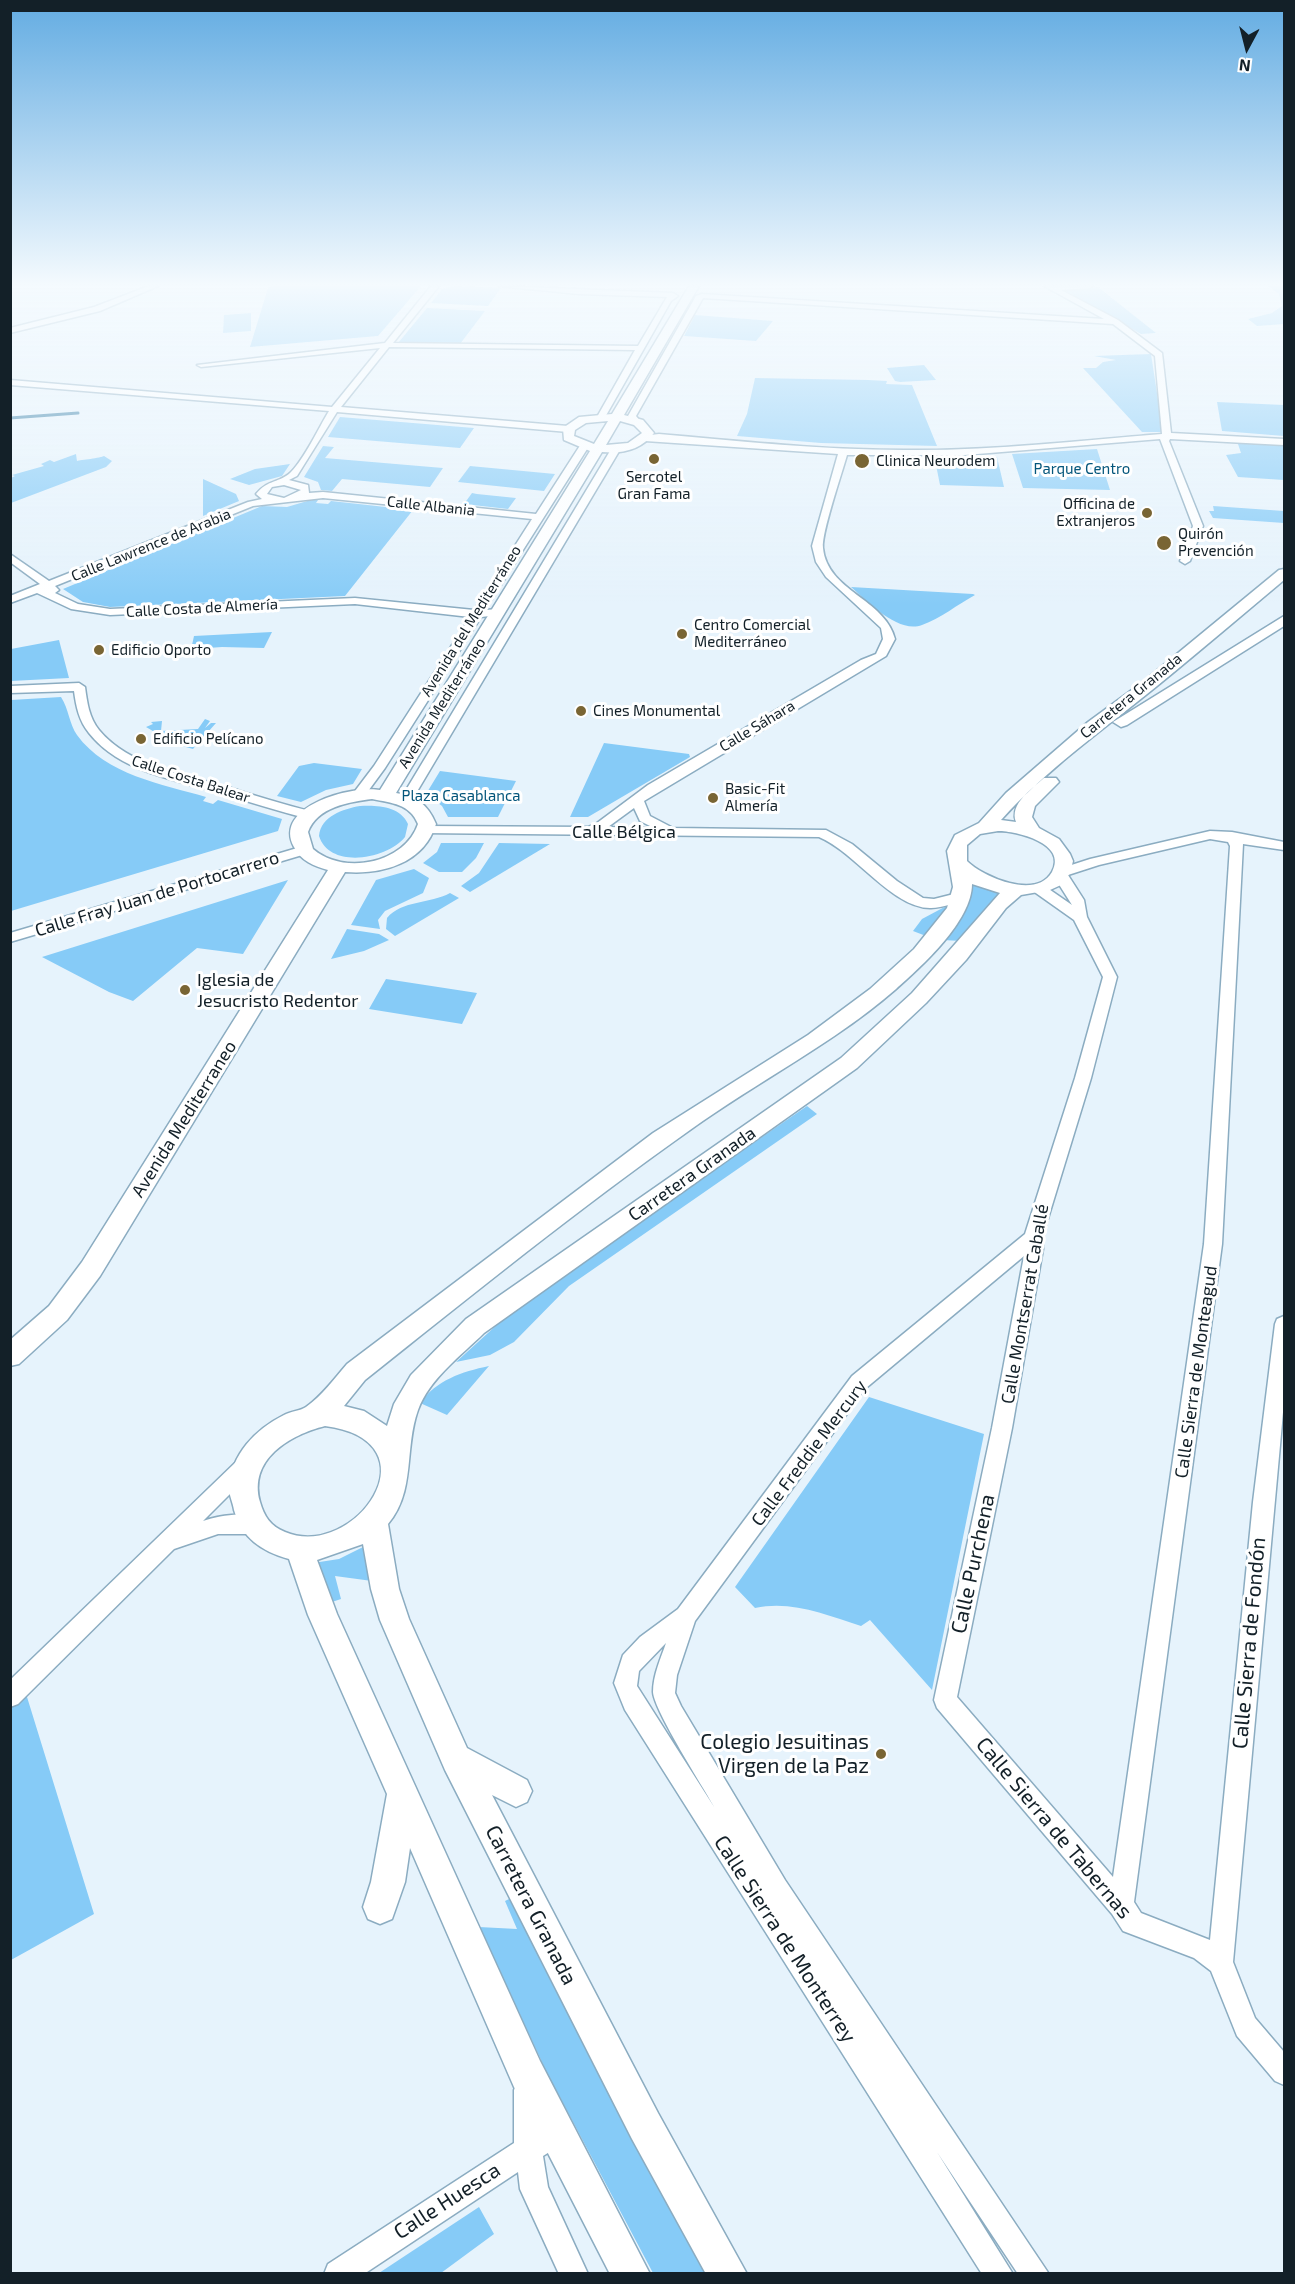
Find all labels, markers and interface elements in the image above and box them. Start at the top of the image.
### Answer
north arrow [1217,18,1277,78]
text: N [1238,56,1252,76]
marker: Sercotel Gran Fama [647,452,661,466]
marker: Clinica Neurodem [853,452,871,470]
place label: Clinica Neurodem [876,452,995,470]
park label: Parque Centro [1034,460,1130,478]
place label: Sercotel Gran Fama [617,468,691,503]
street label: Calle Albania [386,492,476,520]
place label: Officina de Extranjeros [1056,495,1135,530]
street label: Calle Lawrence de Arabia [69,505,233,585]
marker: Officina de Extranjeros [1140,506,1154,520]
place label: Quirón Prevención [1178,525,1254,560]
marker: Quirón Prevención [1155,534,1173,552]
street label: Avenida del Mediterráneo [417,542,525,700]
street label: Calle Costa de Almería [126,595,278,621]
place label: Centro Comercial Mediterráneo [694,616,811,651]
marker: Centro Comercial Mediterráneo [675,627,689,641]
street label: Avenida Mediterráneo [395,634,489,772]
place label: Edificio Oporto [111,641,211,659]
marker: Edificio Oporto [92,643,106,657]
street label: Carretera Granada [1077,650,1185,742]
street label: Calle Sáhara [716,696,798,756]
place label: Cines Monumental [593,702,720,720]
marker: Cines Monumental [574,704,588,718]
place label: Edificio Pelícano [153,730,264,748]
marker: Edificio Pelícano [134,732,148,746]
street label: Calle Costa Balear [130,751,252,807]
place label: Basic-Fit Almería [725,780,785,815]
park label: Plaza Casablanca [402,787,520,805]
marker: Basic-Fit Almería [706,791,720,805]
street label: Calle Bélgica [572,821,676,843]
street label: Calle Fray Juan de Portocarrero [32,847,282,941]
place label: Iglesia de Jesucristo Redentor [197,969,358,1012]
marker: Iglesia de Jesucristo Redentor [178,983,192,997]
street label: Avenida Mediterraneo [127,1037,241,1201]
street label: Carretera Granada [624,1122,760,1226]
street label: Calle Montserrat Caballé [997,1202,1053,1406]
street label: Calle Sierra de Monteagud [1170,1264,1222,1480]
street label: Calle Freddie Mercury [747,1376,871,1530]
street label: Calle Purchena [946,1492,1000,1636]
street label: Calle Sierra de Fondón [1227,1536,1271,1750]
place label: Colegio Jesuitinas Virgen de la Paz [700,1729,869,1779]
street label: Calle Sierra de Tabernas [971,1732,1137,1924]
marker: Colegio Jesuitinas Virgen de la Paz [874,1747,888,1761]
street label: Carretera Granada [480,1821,582,1989]
street label: Calle Sierra de Monterrey [709,1831,861,2047]
street label: Calle Huesca [389,2157,505,2245]

